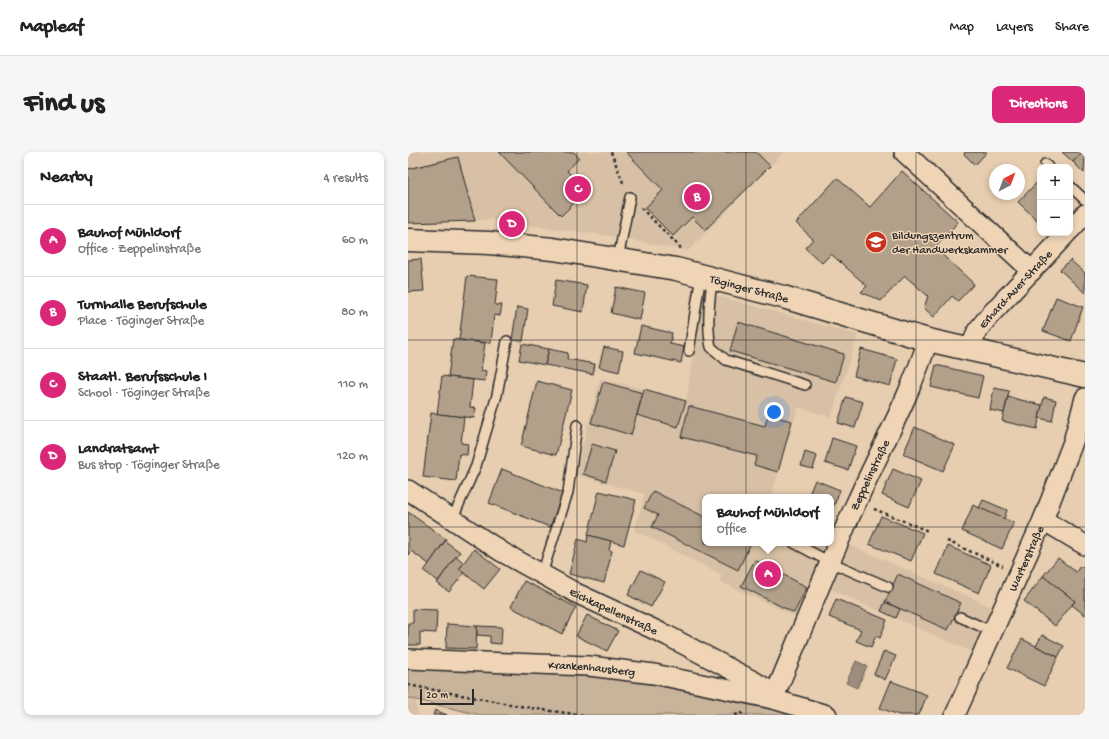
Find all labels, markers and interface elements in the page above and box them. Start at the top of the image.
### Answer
text: Mapleaf [20,16,83,39]
text: Map [950,19,974,36]
text: Layers [996,19,1033,36]
text: Share [1055,19,1089,36]
button: Directions [992,86,1085,123]
text: Find us [24,88,104,121]
north arrow [989,164,1025,200]
map controls [1037,164,1073,236]
button: + [1037,164,1073,200]
text: Nearby [40,168,93,188]
text: 4 results [324,171,368,186]
pin: C [565,174,591,204]
pin: B [684,182,710,212]
button: − [1037,200,1073,236]
pin: D [499,209,525,239]
text: Bauhof Mühldorf [78,224,180,242]
school or university icon: Bildungszentrum der Handwerkskammer [863,229,889,255]
place label: Bildungszentrum der Handwerkskammer [891,230,1009,258]
text: A [49,233,57,248]
text: 60 m [342,233,368,248]
text: Office · Zeppelinstraße [78,242,201,257]
street label: Erhard-Auer-Straße [977,248,1057,332]
street label: Töginger Straße [707,273,791,308]
text: Turnhalle Berufschule [78,296,207,314]
text: B [50,305,56,320]
text: 80 m [341,305,368,320]
text: Place · Töginger Straße [78,314,204,329]
text: Staatl. Berufsschule I [78,368,207,386]
text: C [49,377,57,392]
text: 110 m [338,377,368,392]
text: School · Töginger Straße [78,386,210,401]
your location [764,402,784,422]
street label: Zeppelinstraße [849,437,894,513]
text: Landratsamt [78,440,158,458]
text: D [49,449,57,464]
text: 120 m [337,449,368,464]
text: Bus stop · Töginger Straße [78,458,220,473]
popup [702,494,834,546]
text: Bauhof Mühldorf [717,504,819,522]
text: Office [717,522,747,537]
street label: Warterstraße [1007,523,1049,594]
pin: A [755,559,781,589]
street label: Eichkapellenstraße [566,586,660,639]
street label: Krankenhausberg [548,659,636,681]
scale bar [420,687,474,706]
text: 20 m [426,690,448,702]

